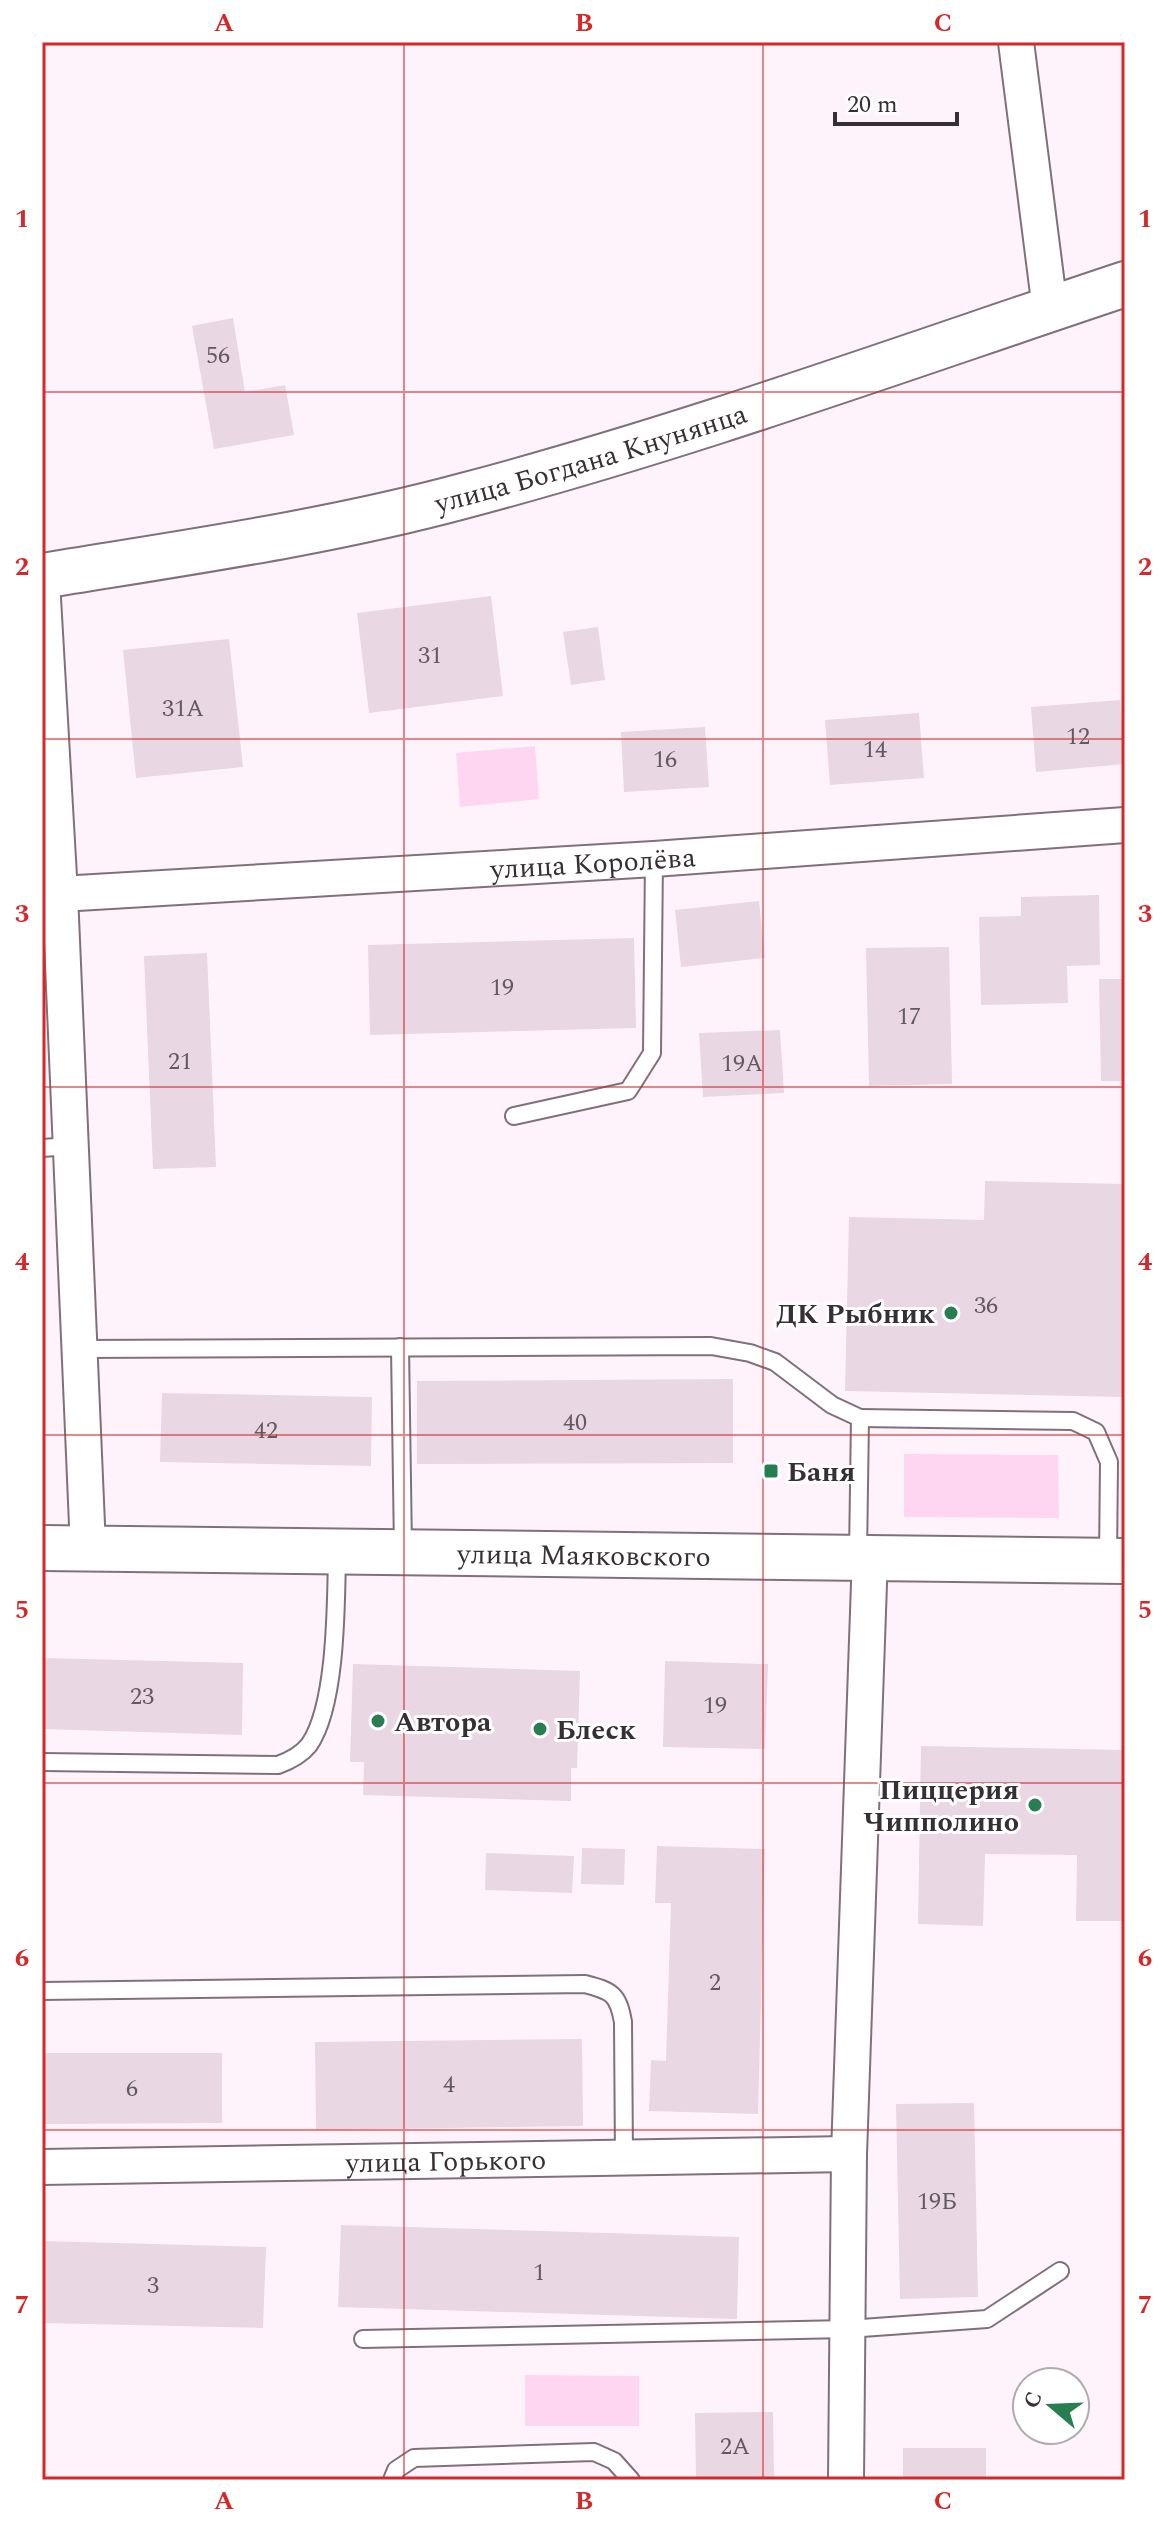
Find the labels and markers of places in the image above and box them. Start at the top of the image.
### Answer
place label: ДК Рыбник [776,1293,935,1336]
marker: ДК Рыбник [942,1304,960,1322]
place label: Баня [787,1451,855,1494]
marker: Баня [762,1462,780,1480]
place label: Автора [394,1701,492,1744]
place label: Блеск [556,1709,636,1752]
marker: Автора [369,1712,387,1730]
marker: Блеск [531,1720,549,1738]
place label: Пиццерия Чипполино [863,1769,1019,1844]
marker: Пиццерия Чипполино [1026,1796,1044,1814]

